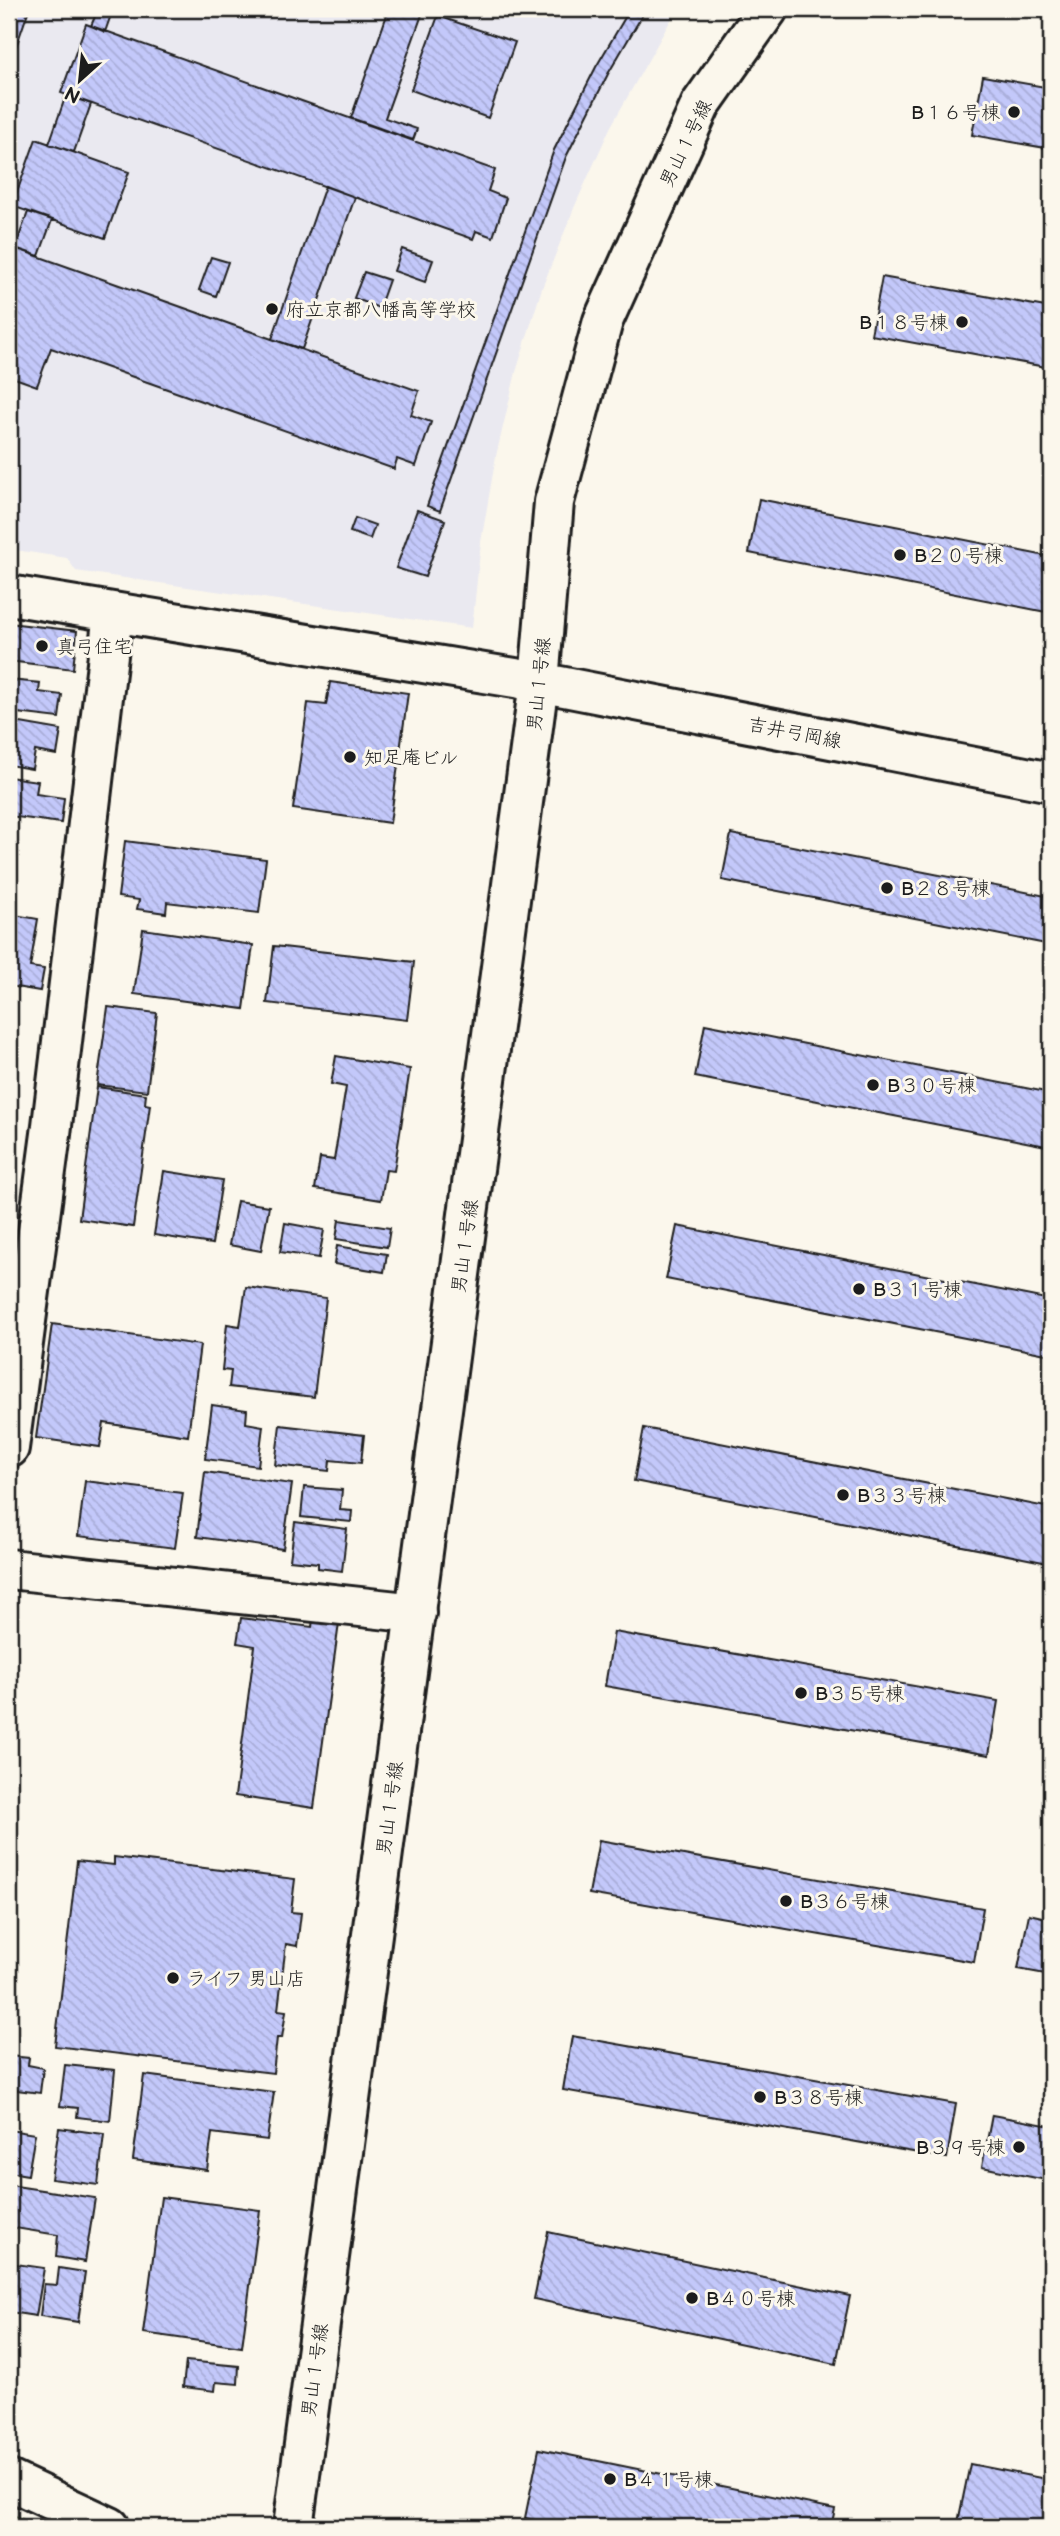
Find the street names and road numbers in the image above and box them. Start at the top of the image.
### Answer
street label: 男山１号線 [655,96,718,191]
street label: 男山１号線 [523,636,556,733]
street label: 吉井弓岡線 [746,713,844,754]
street label: 男山１号線 [447,1198,483,1295]
street label: 男山１号線 [372,1760,408,1857]
street label: 男山１号線 [297,2322,333,2419]

